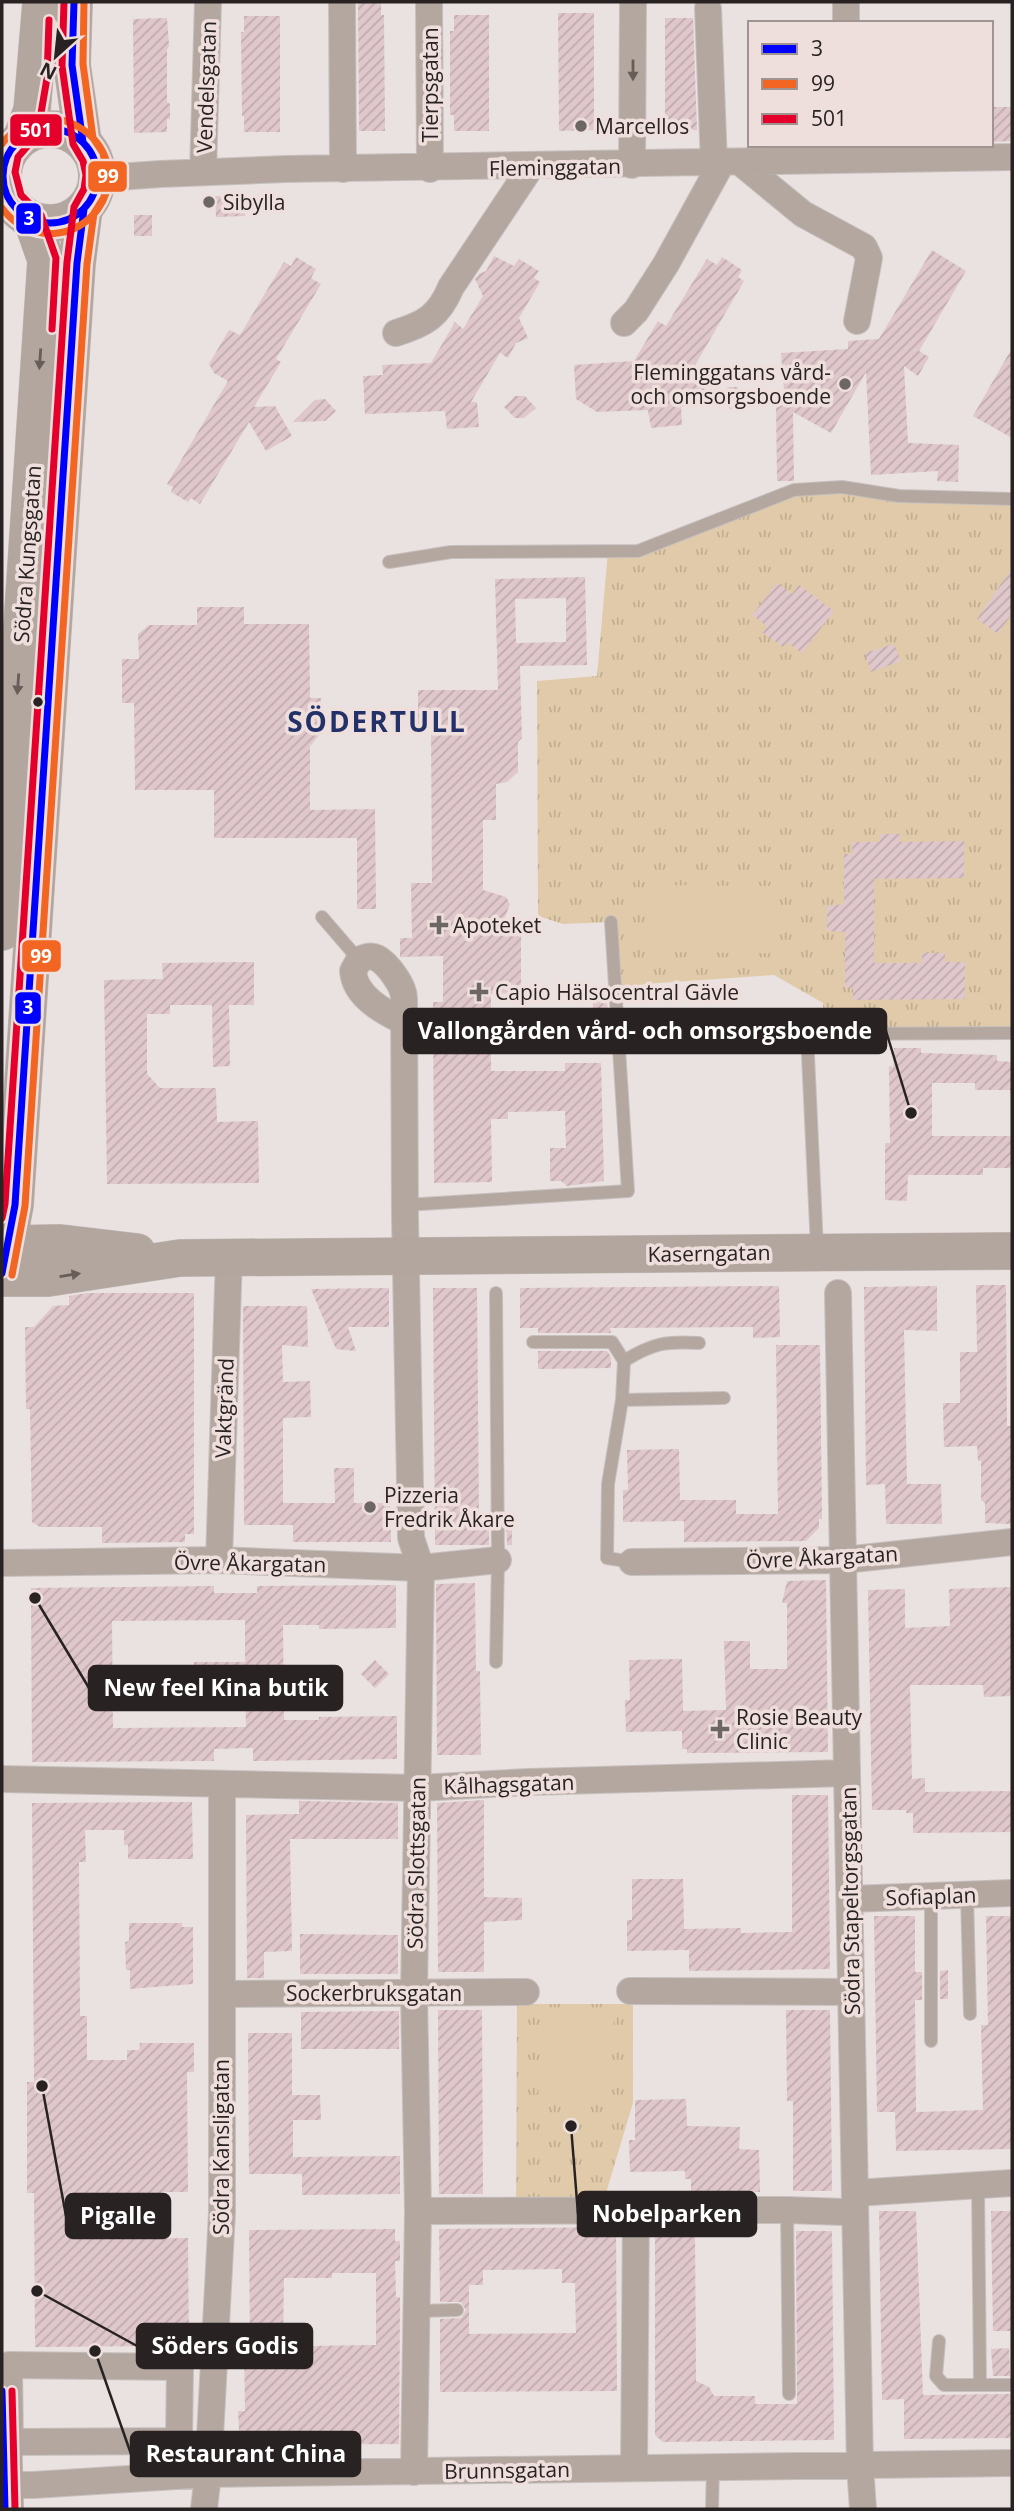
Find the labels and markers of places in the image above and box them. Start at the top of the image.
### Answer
place label: Marcellos [595,112,689,140]
marker: Marcellos [573,118,589,134]
place label: Sibylla [223,188,285,216]
marker: Sibylla [201,194,217,210]
place label: Fleminggatans vård- och omsorgsboende [630,358,831,410]
marker: Fleminggatans vård- och omsorgsboende [837,376,853,392]
unlabelled marker [31,695,45,709]
place label: Apoteket [453,911,541,939]
marker: Apoteket [431,917,447,933]
place label: Capio Hälsocentral Gävle [495,978,739,1006]
marker: Capio Hälsocentral Gävle [469,982,489,1002]
callout: Vallongården vård- och omsorgsboende [404,1009,886,1053]
place label: Pizzeria Fredrik Åkare [384,1481,515,1533]
marker: Pizzeria Fredrik Åkare [362,1499,378,1515]
callout: New feel Kina butik [89,1666,342,1710]
place label: Rosie Beauty Clinic [736,1703,863,1755]
marker: Rosie Beauty Clinic [710,1719,730,1739]
callout: Nobelparken [578,2192,756,2236]
callout: Pigalle [66,2194,170,2238]
callout: Söders Godis [137,2324,312,2368]
callout: Restaurant China [131,2432,360,2476]

